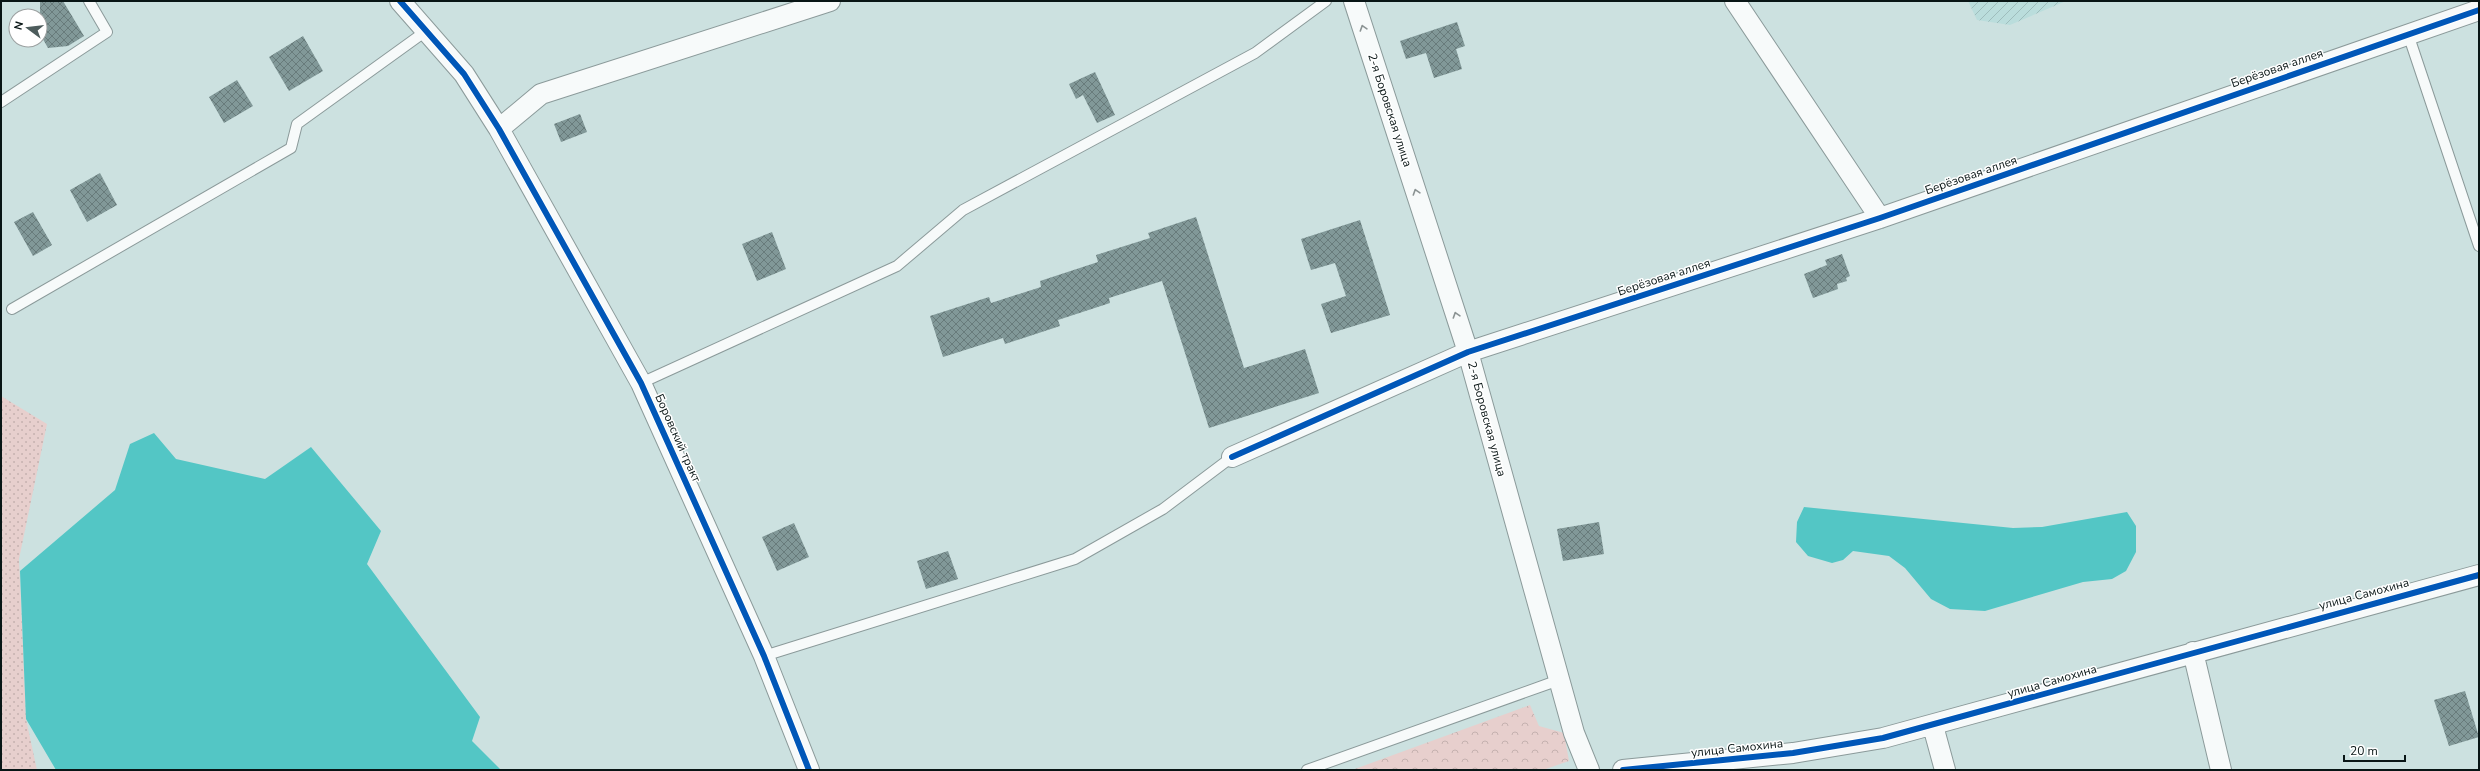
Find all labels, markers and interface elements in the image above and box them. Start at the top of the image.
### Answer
north arrow [8,8,48,48]
text: N [11,20,27,31]
one-way arrow [1359,25,1368,32]
street label: Берёзовая аллея [2229,45,2325,91]
street label: 2-я Боровская улица [1364,51,1416,169]
street label: Берёзовая аллея [1923,152,2019,198]
one-way arrow [1412,188,1421,195]
street label: Берёзовая аллея [1616,254,1712,300]
one-way arrow [1453,312,1461,319]
street label: 2-я Боровская улица [1464,360,1510,478]
street label: Боровский тракт [651,391,705,485]
street label: улица Самохина [2317,574,2411,614]
street label: улица Самохина [2005,661,2099,701]
street label: улица Самохина [1690,735,1784,761]
scale bar [2344,737,2405,763]
text: 20 m [2350,743,2378,759]

